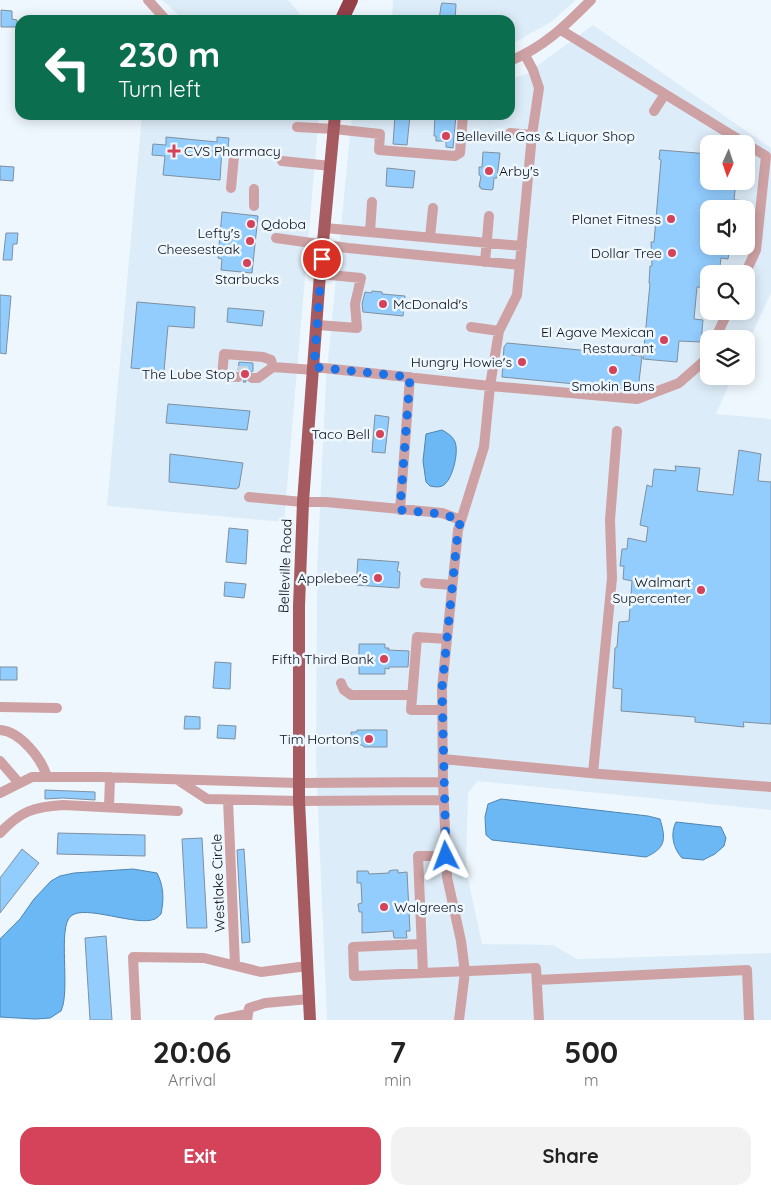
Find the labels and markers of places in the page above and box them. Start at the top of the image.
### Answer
place label: Belleville Gas & Liquor Shop [456,127,635,145]
marker: Belleville Gas & Liquor Shop [440,130,452,142]
place label: CVS Pharmacy [184,142,281,160]
marker: CVS Pharmacy [168,145,180,157]
place label: Arby's [499,162,539,180]
marker: Arby's [483,165,495,177]
place label: Planet Fitness [572,210,661,228]
marker: Planet Fitness [665,213,677,225]
place label: Qdoba [261,215,306,233]
marker: Qdoba [245,218,257,230]
place label: Lefty's Cheesesteak [157,224,240,258]
marker: Lefty's Cheesesteak [244,235,256,247]
pin [301,238,343,280]
place label: Dollar Tree [591,244,662,262]
marker: Dollar Tree [666,247,678,259]
marker: Starbucks [241,257,253,269]
place label: Starbucks [215,270,279,288]
place label: McDonald's [393,295,468,313]
marker: McDonald's [377,298,389,310]
place label: El Agave Mexican Restaurant [541,323,654,357]
marker: El Agave Mexican Restaurant [658,334,670,346]
place label: Hungry Howie's [411,353,512,371]
marker: Hungry Howie's [516,356,528,368]
marker: Smokin Buns [607,364,619,376]
place label: The Lube Stop [142,365,235,383]
marker: The Lube Stop [239,368,251,380]
place label: Smokin Buns [571,377,655,395]
place label: Taco Bell [311,425,370,443]
marker: Taco Bell [374,428,386,440]
place label: Applebee's [297,569,368,587]
marker: Applebee's [372,572,384,584]
place label: Walmart Supercenter [612,573,692,607]
marker: Walmart Supercenter [695,584,707,596]
place label: Fifth Third Bank [272,650,374,668]
marker: Fifth Third Bank [378,653,390,665]
place label: Tim Hortons [279,730,359,748]
marker: Tim Hortons [363,733,375,745]
place label: Walgreens [394,898,463,916]
marker: Walgreens [378,901,390,913]

